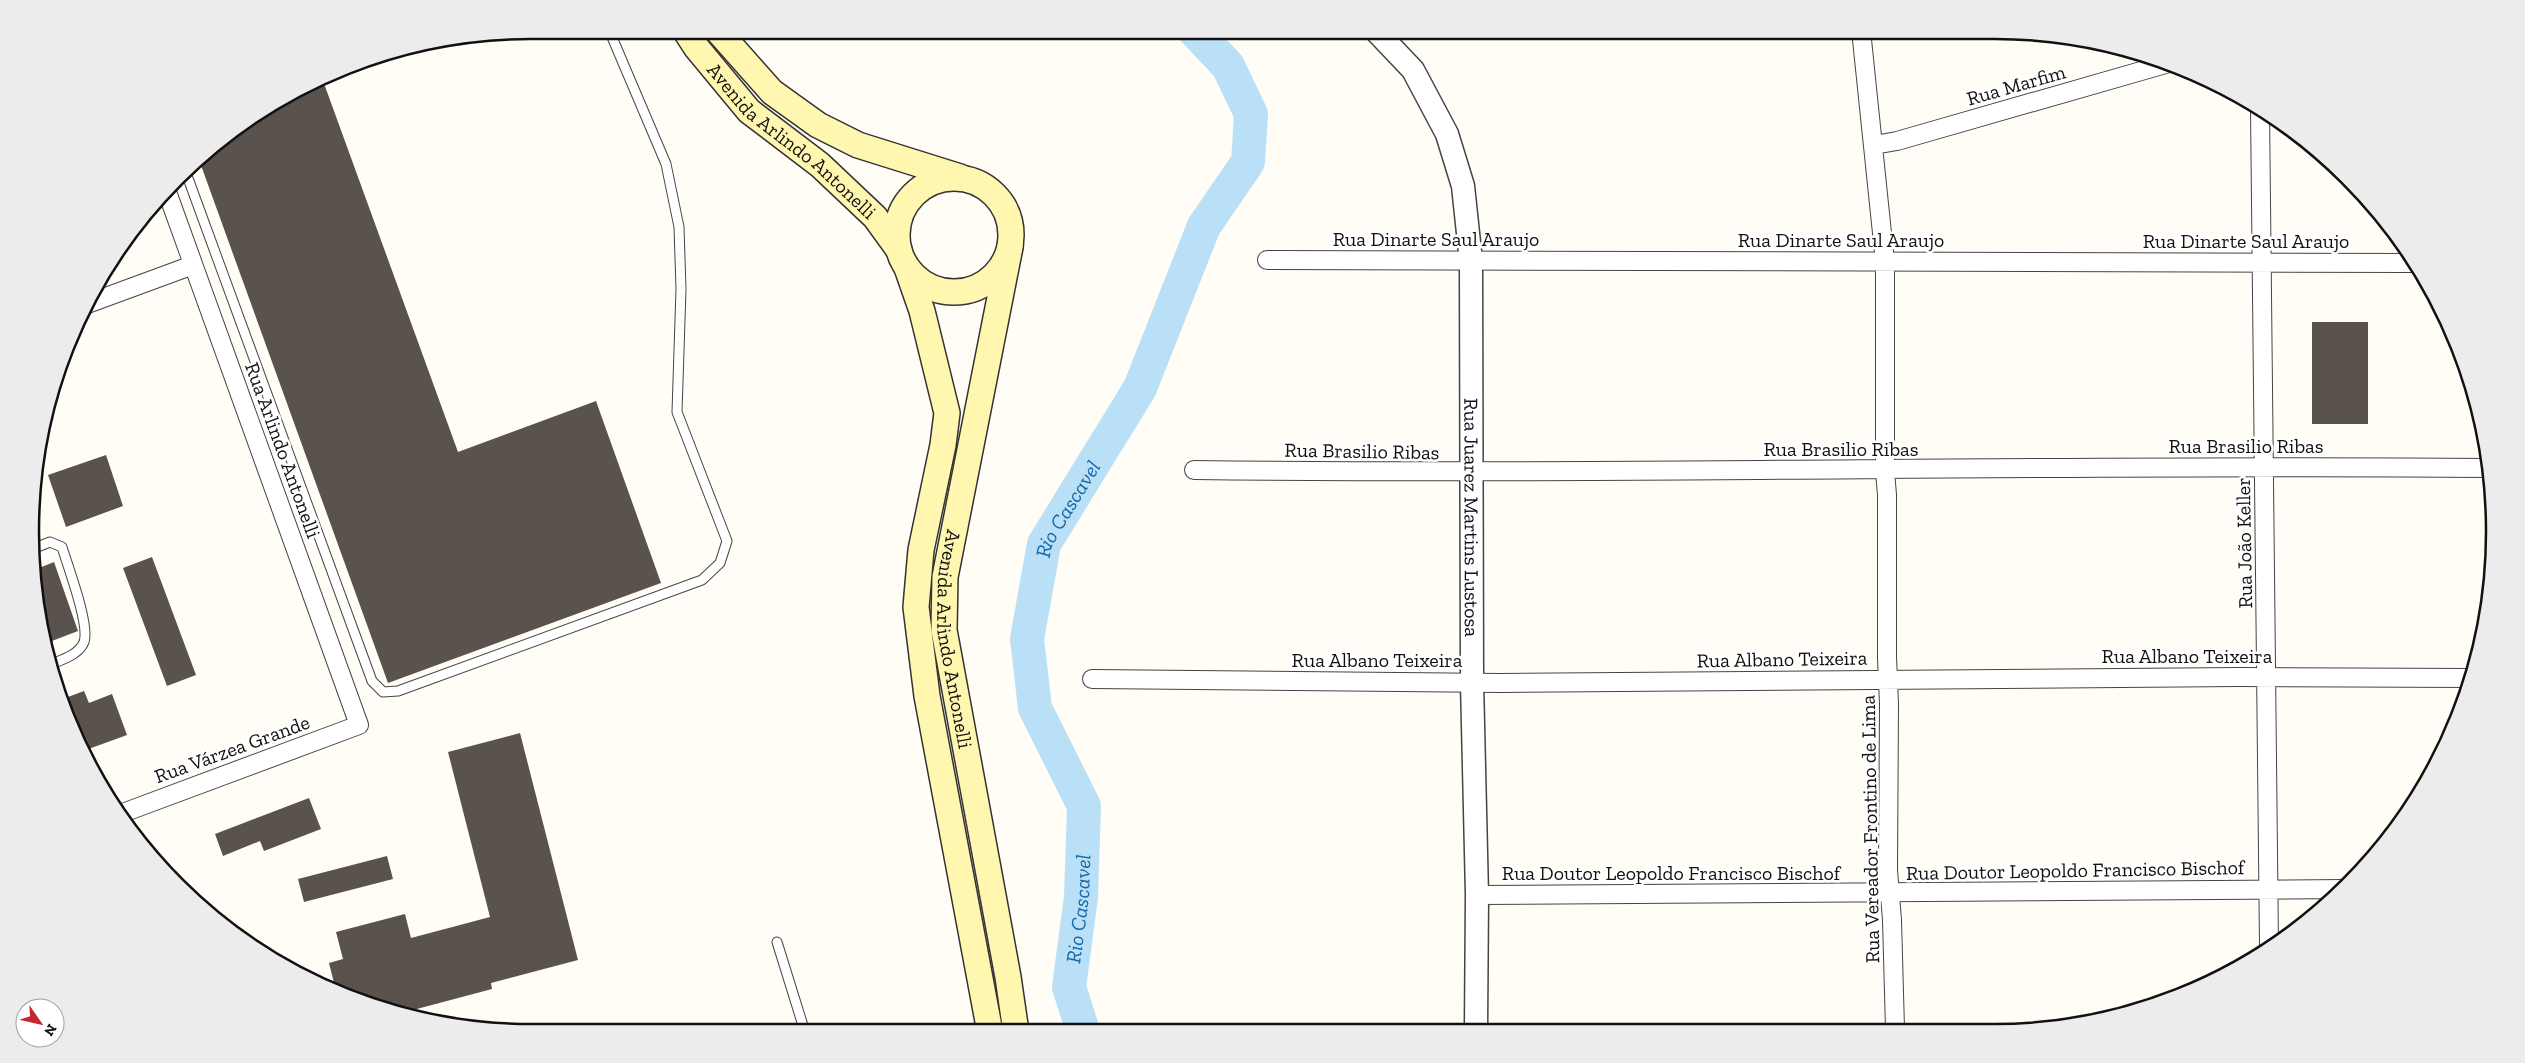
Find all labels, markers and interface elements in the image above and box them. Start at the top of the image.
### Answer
street label: Avenida Arlindo Antonelli [702,58,882,224]
street label: Rua Marfim [1964,59,2069,111]
street label: Rua Dinarte Saul Araujo [1333,227,1539,251]
street label: Rua Dinarte Saul Araujo [1738,228,1944,252]
street label: Rua Dinarte Saul Araujo [2143,229,2349,253]
street label: Rua Arlindo Antonelli [240,359,326,541]
street label: Rua Juarez Martins Lustosa [1459,398,1484,637]
street label: Rua Brasilio Ribas [2168,434,2324,458]
street label: Rua Brasilio Ribas [1763,437,1919,461]
street label: Rua Brasilio Ribas [1284,438,1440,464]
water label: Rio Cascavel [1029,456,1105,559]
street label: Rua João Keller [2231,477,2257,609]
street label: Avenida Arlindo Antonelli [932,528,978,751]
street label: Rua Albano Teixeira [2102,644,2273,668]
street label: Rua Albano Teixeira [1696,646,1868,672]
street label: Rua Albano Teixeira [1292,648,1463,672]
street label: Rua Vereador Frontino de Lima [1856,694,1884,963]
street label: Rua Várzea Grande [151,710,313,788]
water label: Rio Cascavel [1060,854,1095,965]
street label: Rua Doutor Leopoldo Francisco Bischof [1906,855,2246,885]
street label: Rua Doutor Leopoldo Francisco Bischof [1502,861,1842,885]
north arrow [15,998,65,1048]
text: N [40,1021,60,1039]

